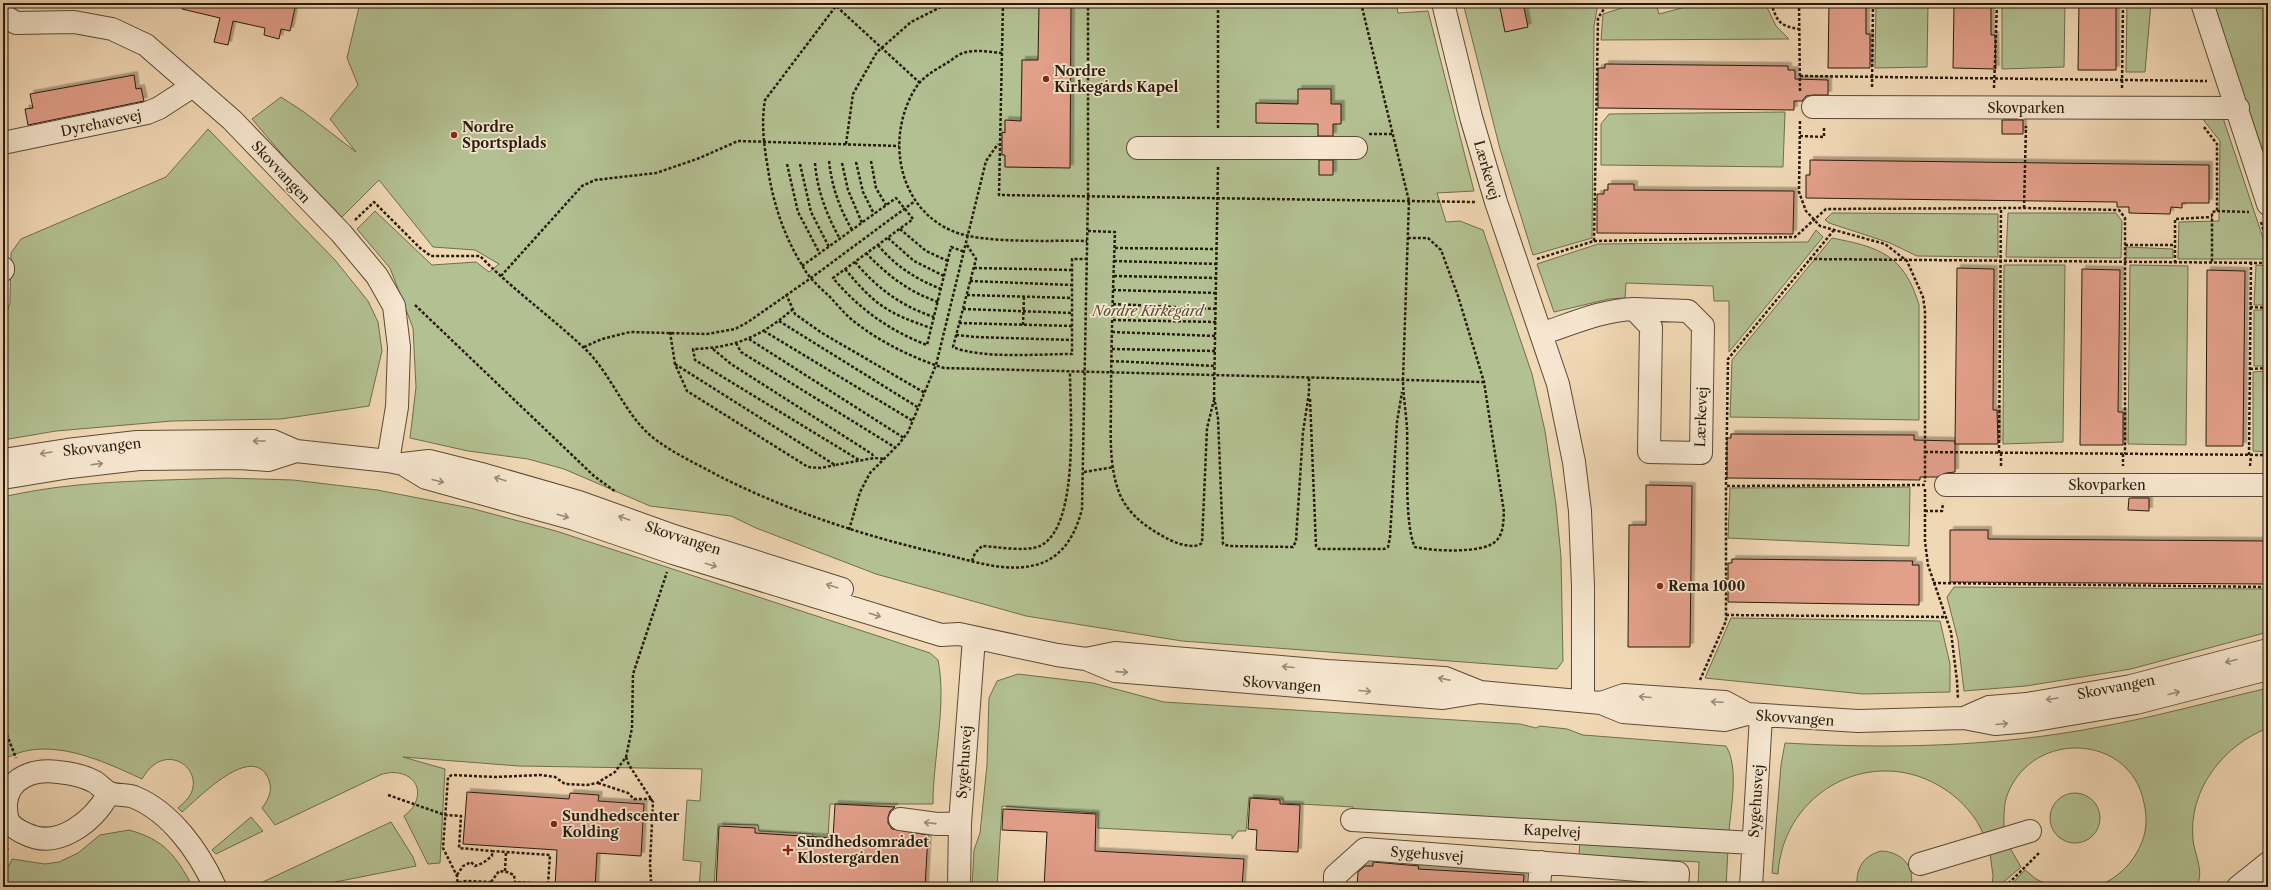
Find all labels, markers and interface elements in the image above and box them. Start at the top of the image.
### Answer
place label: Nordre Kirkegårds Kapel [1054,62,1178,96]
marker: Nordre Kirkegårds Kapel [1041,74,1051,84]
street label: Skovparken [1987,99,2065,117]
street label: Dyrehavevej [59,106,143,140]
place label: Nordre Sportsplads [462,118,546,152]
marker: Nordre Sportsplads [449,130,459,140]
street label: Skovvangen [247,137,315,207]
street label: Lærkevej [1470,138,1504,202]
park label: Nordre Kirkegård [1091,302,1205,320]
street label: Lærkevej [1691,386,1711,448]
street label: Skovvangen [62,434,142,460]
one-way arrow [253,437,266,445]
one-way arrow [39,449,52,457]
one-way arrow [90,460,103,468]
one-way arrow [494,475,507,482]
street label: Skovparken [2068,476,2146,494]
one-way arrow [431,478,444,485]
one-way arrow [556,513,569,520]
one-way arrow [619,514,631,522]
street label: Skovvangen [643,517,724,559]
one-way arrow [704,562,717,569]
place label: Rema 1000 [1668,577,1745,595]
marker: Rema 1000 [1655,581,1665,591]
one-way arrow [825,582,838,589]
one-way arrow [868,612,881,619]
one-way arrow [2224,658,2237,665]
one-way arrow [1282,664,1295,671]
one-way arrow [1115,668,1128,675]
street label: Skovvangen [2076,671,2157,703]
street label: Skovvangen [1242,672,1322,696]
one-way arrow [1438,675,1451,683]
one-way arrow [1358,687,1371,695]
one-way arrow [2167,689,2180,697]
one-way arrow [1639,693,1652,700]
one-way arrow [2045,696,2058,704]
one-way arrow [1711,698,1724,706]
street label: Skovvangen [1755,706,1835,730]
one-way arrow [1995,720,2008,727]
street label: Sygehusvej [952,725,976,799]
street label: Sygehusvej [1744,764,1768,838]
place label: Sundhedscenter Kolding [562,807,680,841]
marker: Sundhedscenter Kolding [549,819,559,829]
one-way arrow [924,819,937,827]
street label: Kapelvej [1523,821,1581,842]
place label: Sundhedsområdet Klostergården [797,833,929,867]
street label: Sygehusvej [1390,842,1464,866]
marker: Sundhedsområdet Klostergården [782,844,794,856]

